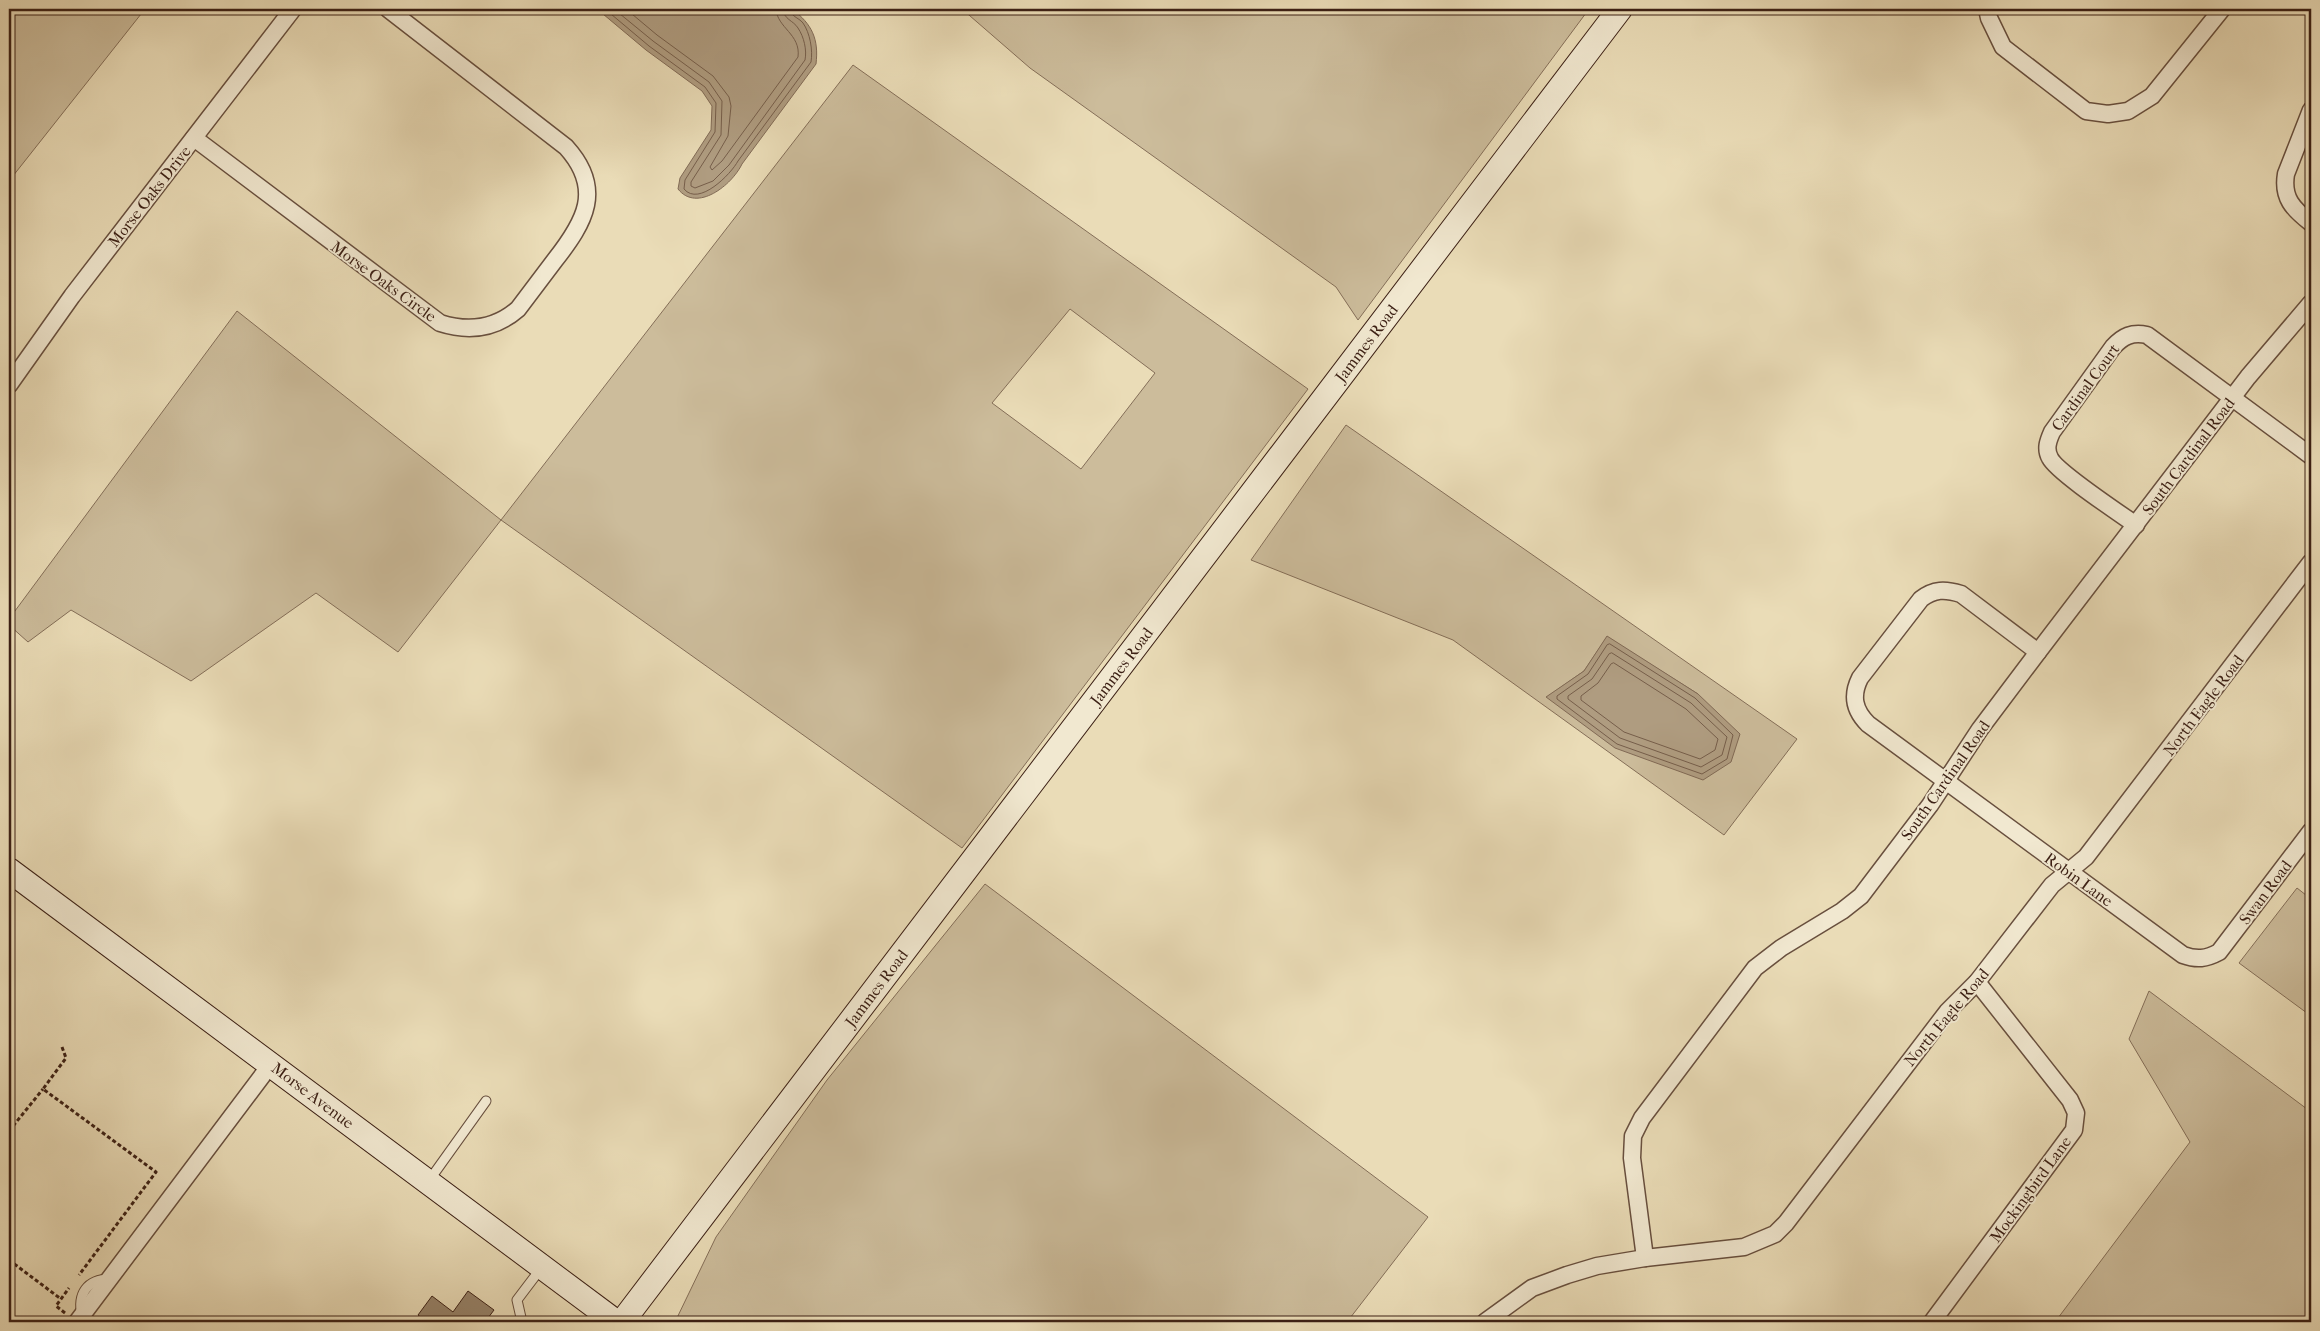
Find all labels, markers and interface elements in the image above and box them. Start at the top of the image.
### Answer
street label: Morse Oaks Drive [104,142,195,251]
street label: Morse Oaks Circle [327,237,440,326]
street label: Jammes Road [1330,300,1402,388]
street label: Cardinal Court [2047,340,2124,435]
street label: South Cardinal Road [2138,394,2239,519]
street label: Jammes Road [1085,623,1157,711]
street label: North Eagle Road [2159,651,2248,760]
street label: South Cardinal Road [1897,717,1994,844]
street label: Robin Lane [2041,848,2116,910]
street label: Swan Road [2235,856,2296,928]
street label: Jammes Road [840,945,912,1033]
street label: North Eagle Road [1900,964,1993,1070]
street label: Morse Avenue [268,1058,358,1133]
street label: Mockingbird Lane [1986,1133,2075,1246]

